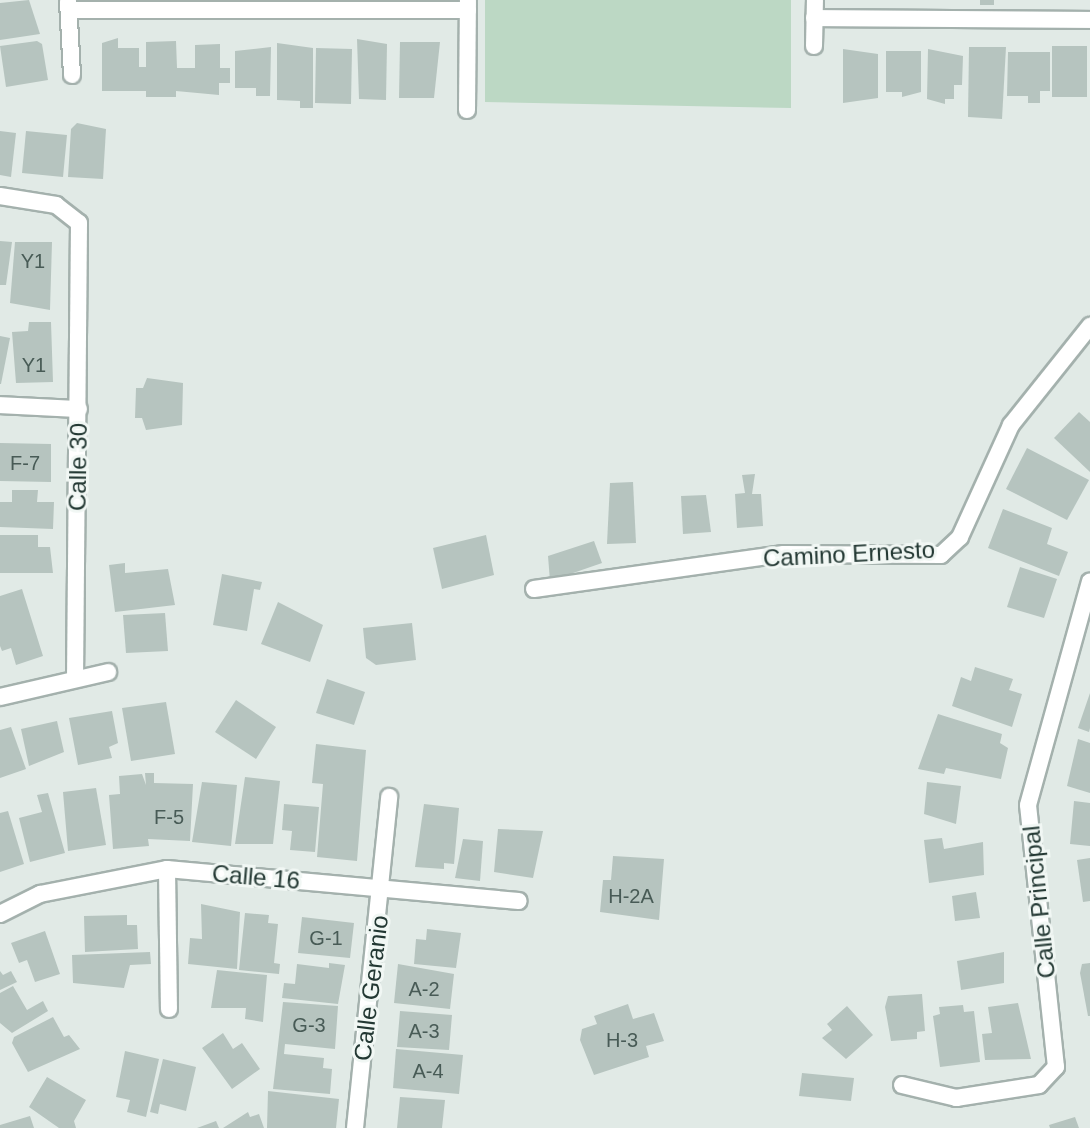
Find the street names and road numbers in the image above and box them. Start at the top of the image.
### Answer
street label: Calle 30 [63,423,93,511]
street label: Camino Ernesto [762,535,936,573]
street label: Calle Principal [1017,824,1061,980]
street label: Calle 16 [211,859,301,895]
street label: Calle Geranio [348,913,394,1063]

